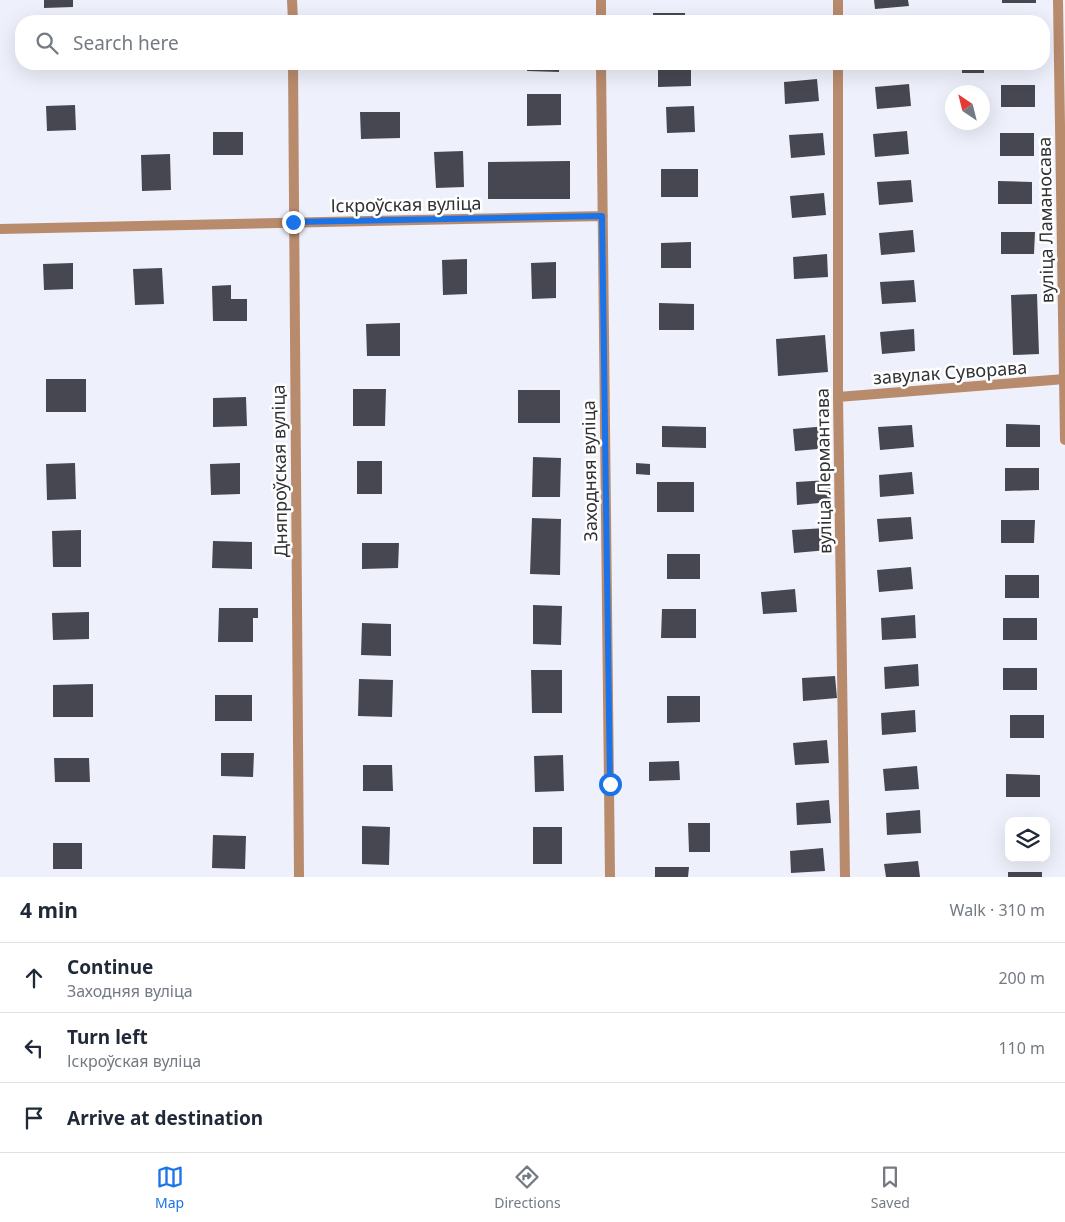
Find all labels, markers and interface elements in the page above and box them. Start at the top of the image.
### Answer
search box [15,15,1050,70]
icon: search [33,29,61,57]
text: Search here [73,30,179,56]
north arrow [945,85,990,130]
street label: вуліца Ламаносава [1032,137,1058,303]
street label: Іскроўская вуліца [330,191,482,217]
route end [282,211,305,234]
street label: завулак Суворава [872,355,1028,389]
street label: Дняпроўская вуліца [265,384,293,558]
street label: вуліца Лермантава [810,388,836,554]
street label: Заходняя вуліца [576,400,602,542]
route start [599,773,622,796]
map controls [1005,817,1050,862]
button: layers [1005,817,1050,862]
text: 4 min [20,896,78,924]
text: Walk · 310 m [950,899,1045,921]
text: Continue [67,954,153,980]
icon: ahead [20,964,48,992]
text: 200 m [998,967,1045,989]
text: Заходняя вуліца [67,980,193,1002]
text: Turn left [67,1024,148,1050]
icon: left [20,1034,48,1062]
text: 110 m [998,1037,1045,1059]
text: Іскроўская вуліца [67,1050,201,1072]
icon: arrive [20,1104,48,1132]
text: Arrive at destination [67,1105,263,1131]
tab: Map [155,1163,184,1212]
tab: Directions [494,1163,561,1212]
tab: Saved [871,1163,910,1212]

